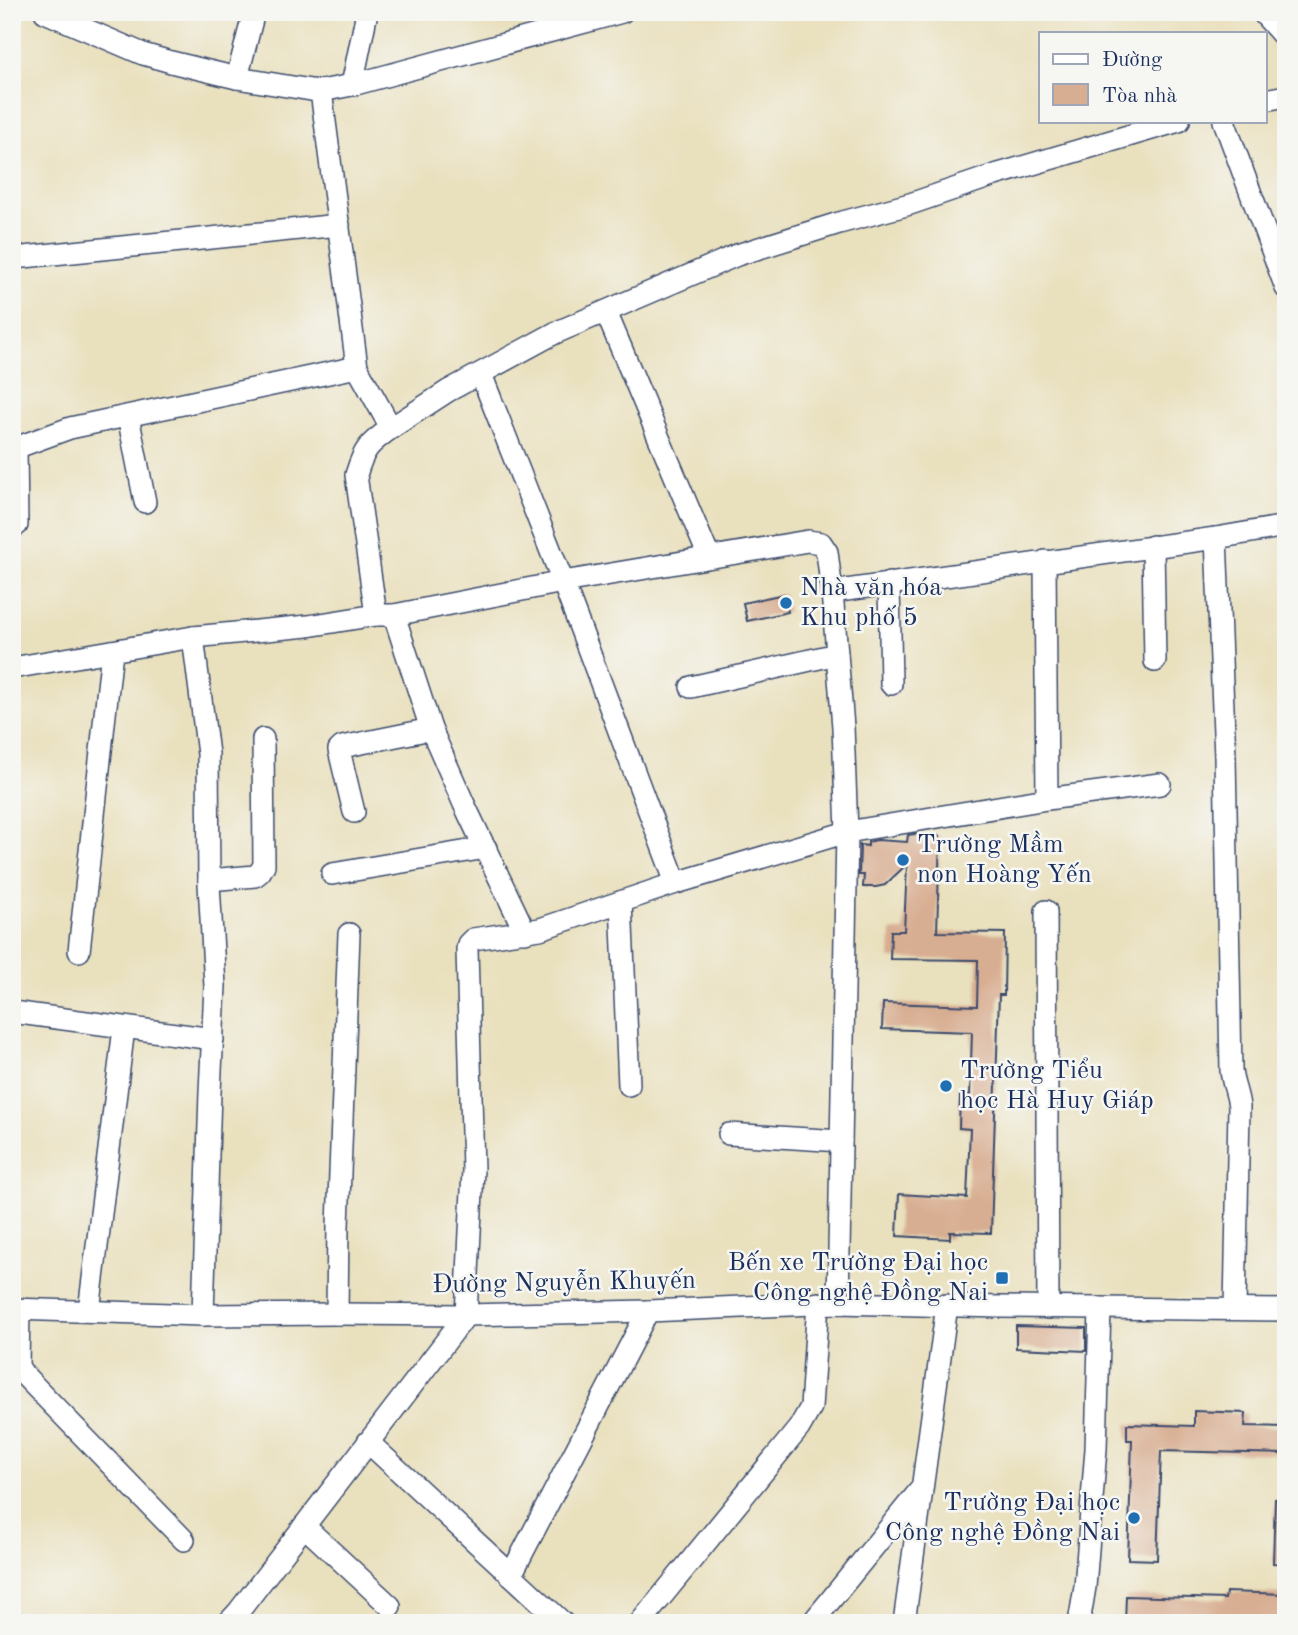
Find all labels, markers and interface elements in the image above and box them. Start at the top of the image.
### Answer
legend [1039,32,1266,122]
text: Đường [1102,50,1163,71]
text: Tòa nhà [1102,86,1177,107]
place label: Nhà văn hóa Khu phố 5 [800,575,942,631]
marker: Nhà văn hóa Khu phố 5 [778,595,794,611]
place label: Trường Mầm non Hoàng Yến [917,830,1092,888]
marker: Trường Mầm non Hoàng Yến [895,852,911,868]
place label: Trường Tiểu học Hà Huy Giáp [960,1057,1154,1114]
marker: Trường Tiểu học Hà Huy Giáp [938,1078,954,1094]
place label: Bến xe Trường Đại học Công nghệ Đồng Nai [728,1250,988,1306]
street label: Đường Nguyễn Khuyến [432,1266,696,1298]
marker: Bến xe Trường Đại học Công nghệ Đồng Nai [994,1270,1010,1286]
place label: Trường Đại học Công nghệ Đồng Nai [885,1490,1120,1546]
marker: Trường Đại học Công nghệ Đồng Nai [1126,1510,1142,1526]

